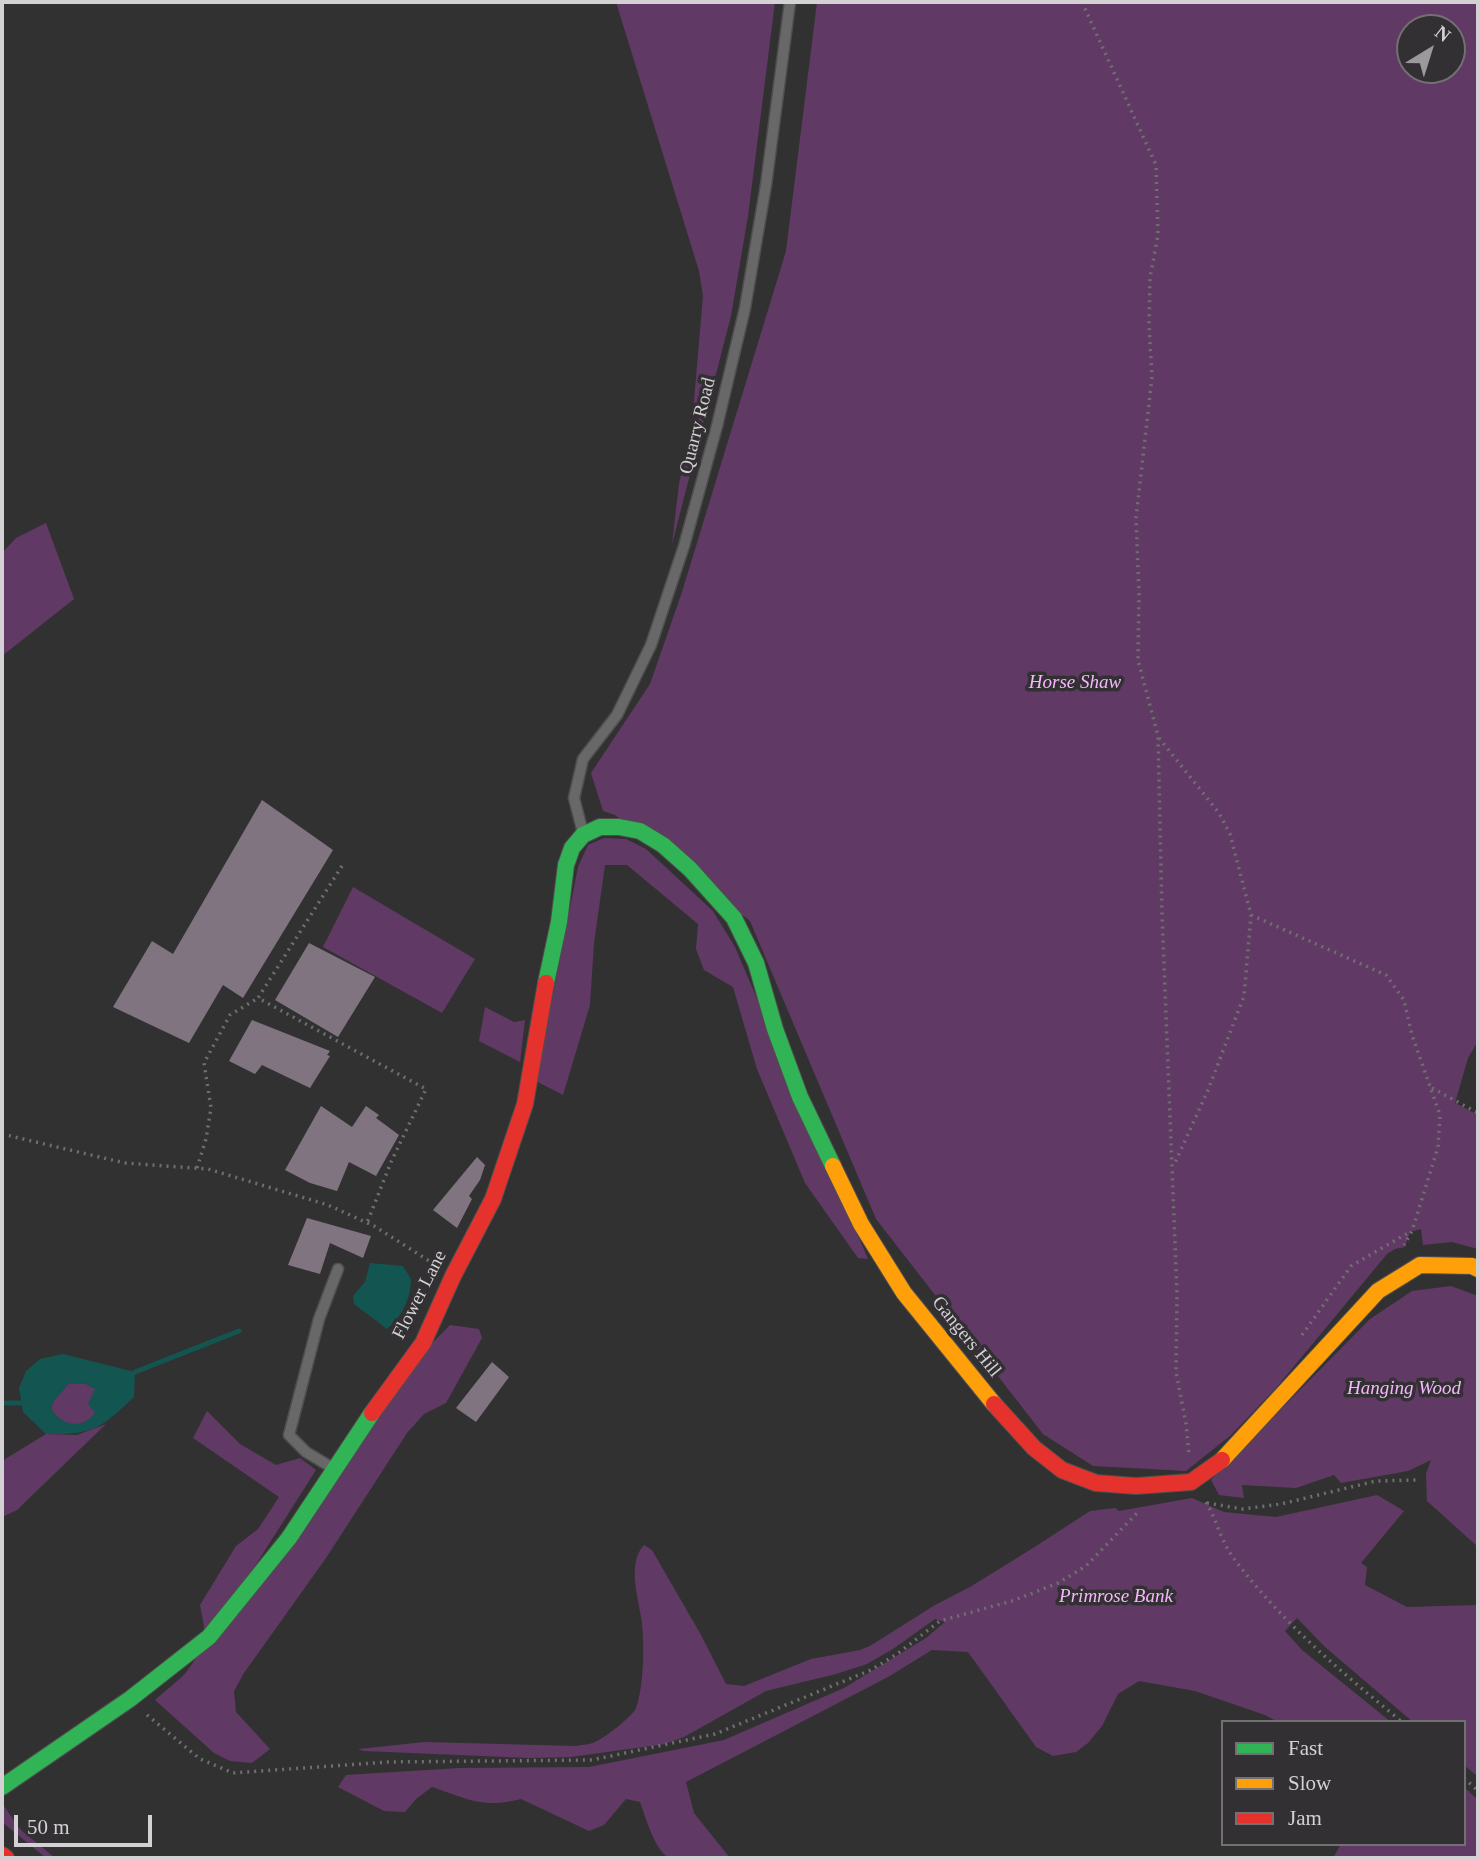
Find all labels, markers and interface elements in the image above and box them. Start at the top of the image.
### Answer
north arrow [1396,14,1466,84]
text: N [1431,21,1455,46]
street label: Quarry Road [675,375,721,477]
park label: Horse Shaw [1029,672,1121,694]
street label: Flower Lane [388,1247,452,1343]
street label: Gangers Hill [926,1292,1006,1382]
park label: Hanging Wood [1347,1378,1461,1400]
park label: Primrose Bank [1059,1586,1173,1608]
legend [1221,1720,1466,1846]
text: Fast [1288,1736,1323,1760]
text: Slow [1288,1771,1331,1795]
scale bar [18,1800,156,1844]
text: Jam [1288,1806,1322,1830]
text: 50 m [27,1815,70,1839]

